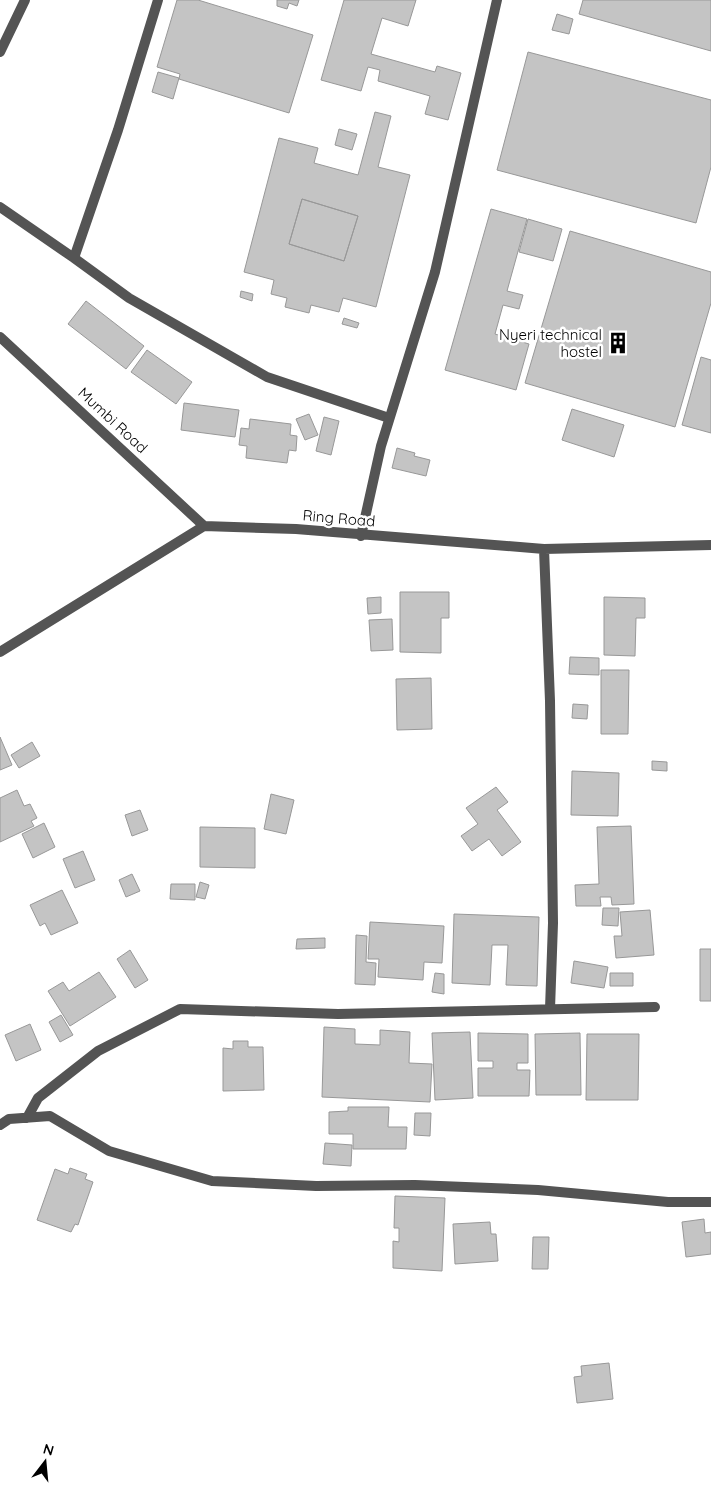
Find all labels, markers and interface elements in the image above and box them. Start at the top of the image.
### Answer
place label: Nyeri technical hostel [499,325,602,361]
building icon: Nyeri technical hostel [605,330,631,356]
street label: Mumbi Road [74,383,152,457]
street label: Ring Road [302,505,376,531]
north arrow [20,1437,70,1487]
text: N [41,1439,56,1460]

